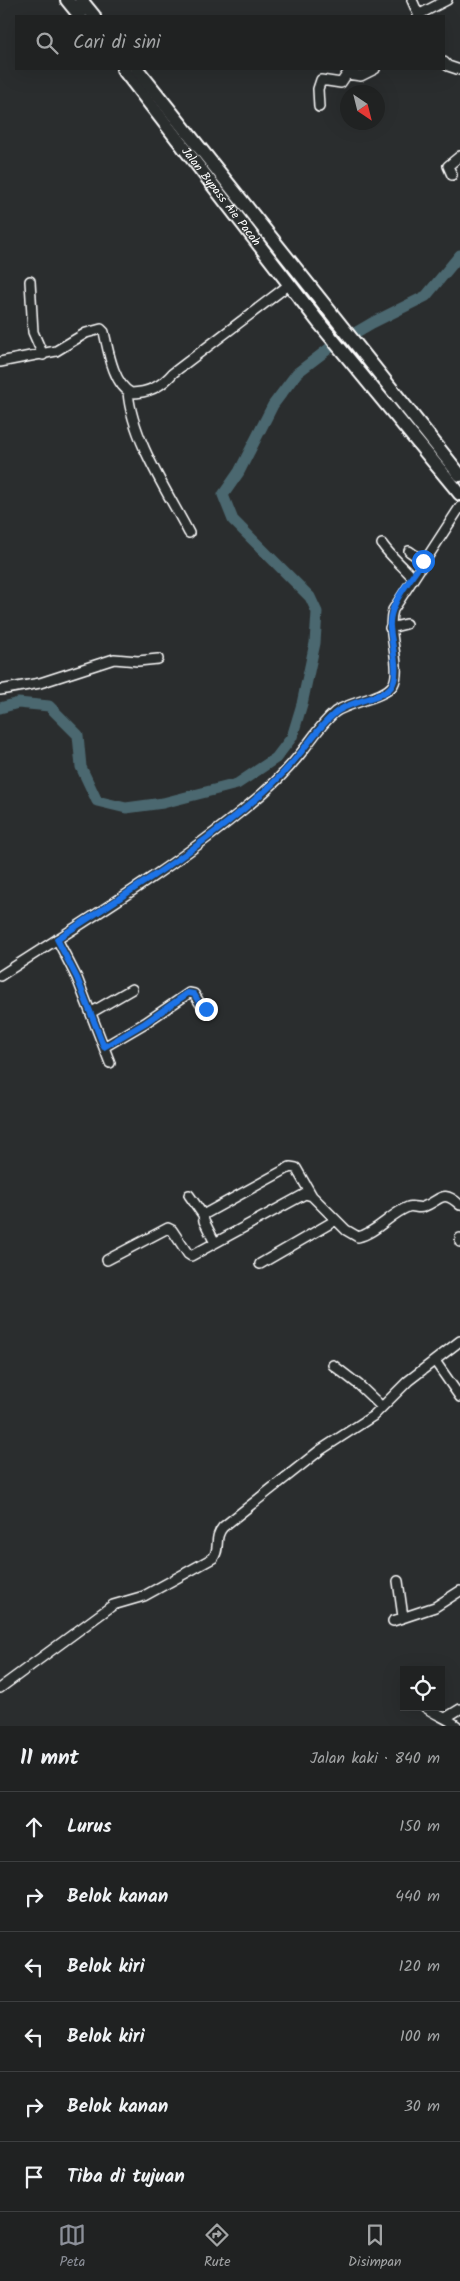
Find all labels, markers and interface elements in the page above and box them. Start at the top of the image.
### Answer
search box [15,15,445,70]
text: Cari di sini [73,28,161,58]
icon: search [33,29,61,57]
north arrow [340,85,385,130]
street label: Jalan Bypass Aie Pacah [177,143,266,250]
route start [412,550,435,573]
route end [195,998,218,1021]
map controls [400,1666,445,1711]
button: locate [400,1666,445,1711]
text: 11 mnt [20,1742,79,1775]
text: Jalan kaki · 840 m [310,1746,440,1771]
text: Lurus [67,1812,112,1842]
icon: ahead [20,1813,48,1841]
text: 150 m [399,1814,440,1839]
text: Belok kanan [67,1882,168,1912]
icon: right [20,1883,48,1911]
text: 440 m [395,1884,440,1909]
text: Belok kiri [67,1952,145,1982]
icon: left [20,1953,48,1981]
text: 120 m [399,1954,440,1979]
text: Belok kiri [67,2022,145,2052]
icon: left [20,2023,48,2051]
text: 100 m [400,2024,440,2049]
text: Belok kanan [67,2092,168,2122]
icon: right [20,2093,48,2121]
text: 30 m [404,2094,440,2119]
text: Tiba di tujuan [67,2162,185,2192]
icon: arrive [20,2163,48,2191]
tab: Peta [58,2221,86,2273]
tab: Rute [203,2221,231,2273]
tab: Disimpan [348,2221,402,2273]

